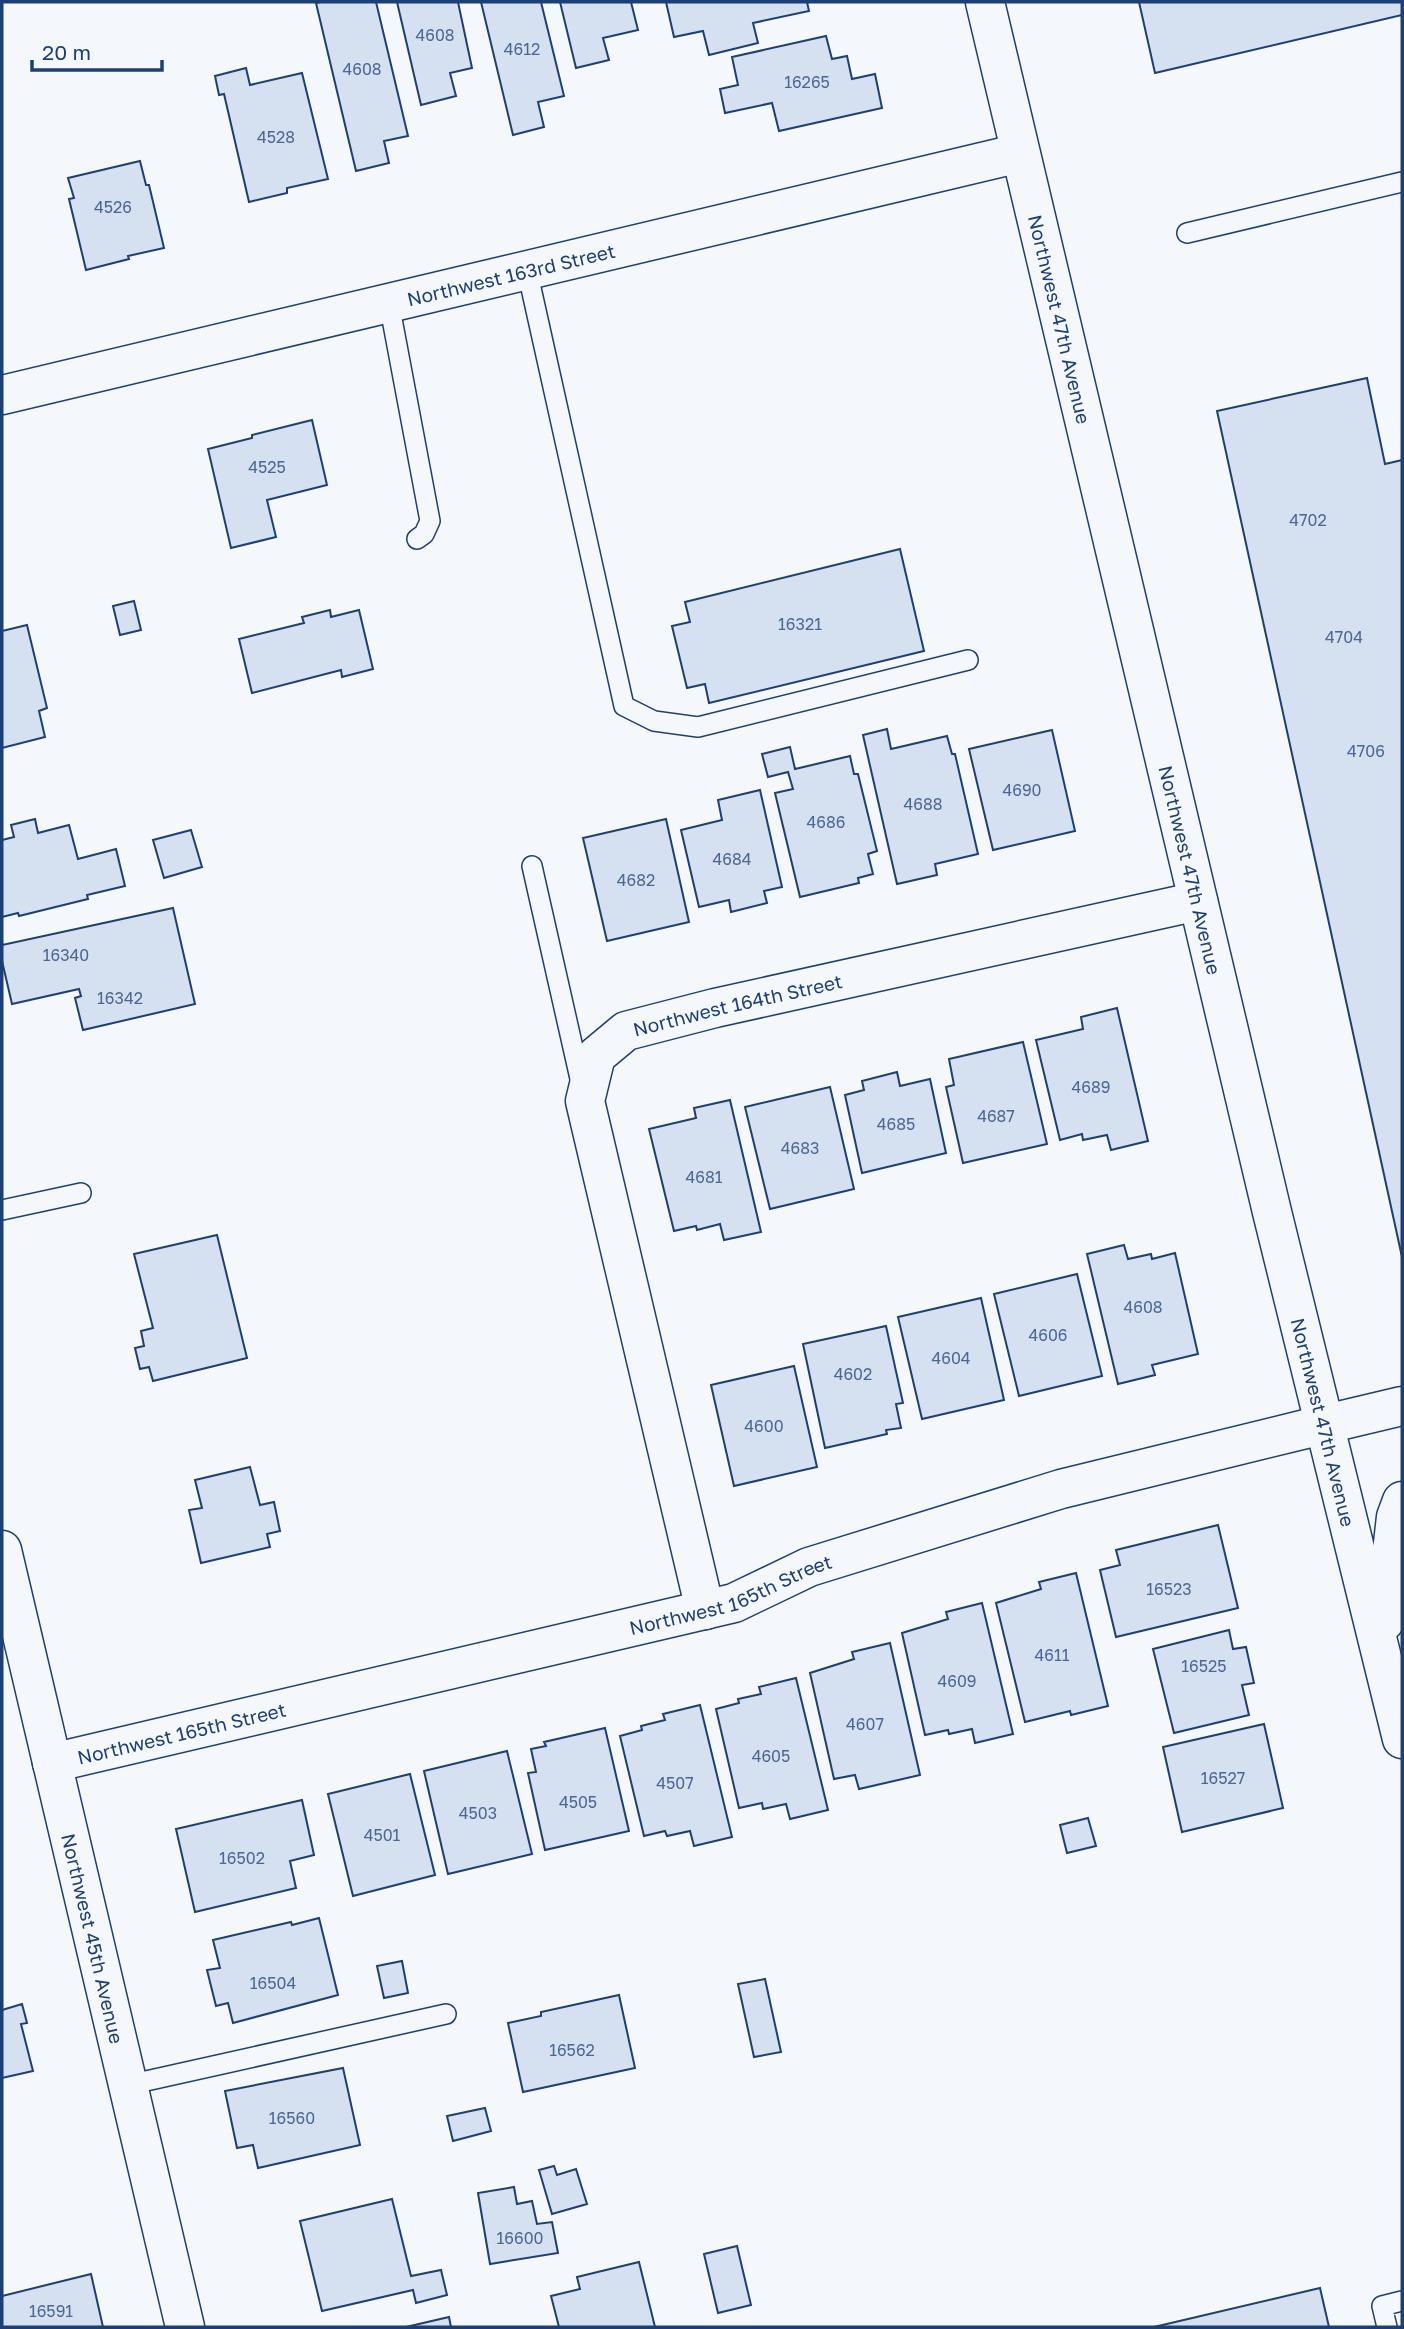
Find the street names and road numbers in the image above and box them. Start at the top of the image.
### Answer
street label: Northwest 47th Avenue [1024,212,1096,426]
street label: Northwest 163rd Street [404,238,617,310]
street label: Northwest 47th Avenue [1155,763,1227,977]
street label: Northwest 164th Street [630,969,844,1040]
street label: Northwest 47th Avenue [1287,1315,1361,1529]
street label: Northwest 165th Street [627,1549,834,1639]
street label: Northwest 165th Street [75,1697,288,1768]
street label: Northwest 45th Avenue [58,1831,129,2046]

